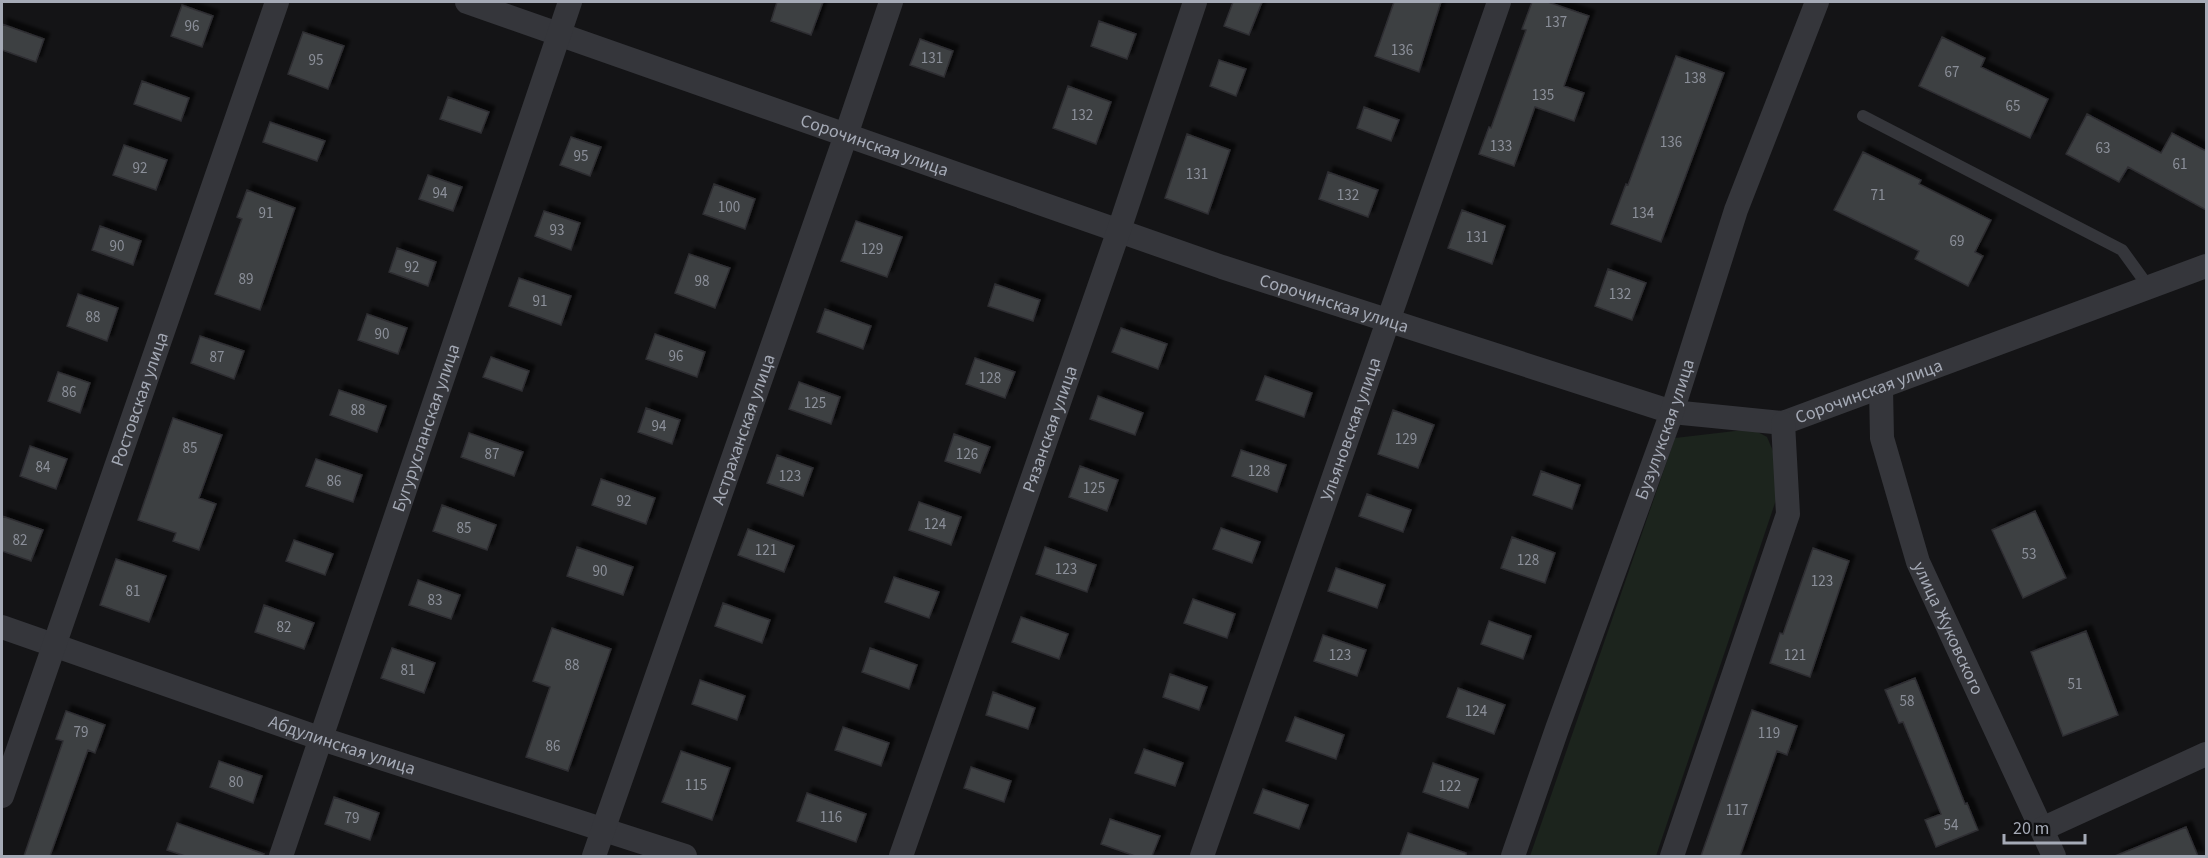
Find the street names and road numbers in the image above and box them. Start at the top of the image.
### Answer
street label: Сорочинская улица [797,108,952,183]
street label: Сорочинская улица [1256,267,1412,339]
street label: Ростовская улица [105,329,174,470]
street label: Бугурусланская улица [386,341,466,515]
street label: Астраханская улица [705,351,781,508]
street label: Сорочинская улица [1792,352,1946,430]
street label: Ульяновская улица [1314,354,1387,504]
street label: Бузулукская улица [1629,356,1701,503]
street label: Рязанская улица [1016,362,1083,496]
street label: улица Жуковского [1907,557,1990,699]
street label: Абдулинская улица [265,709,419,781]

